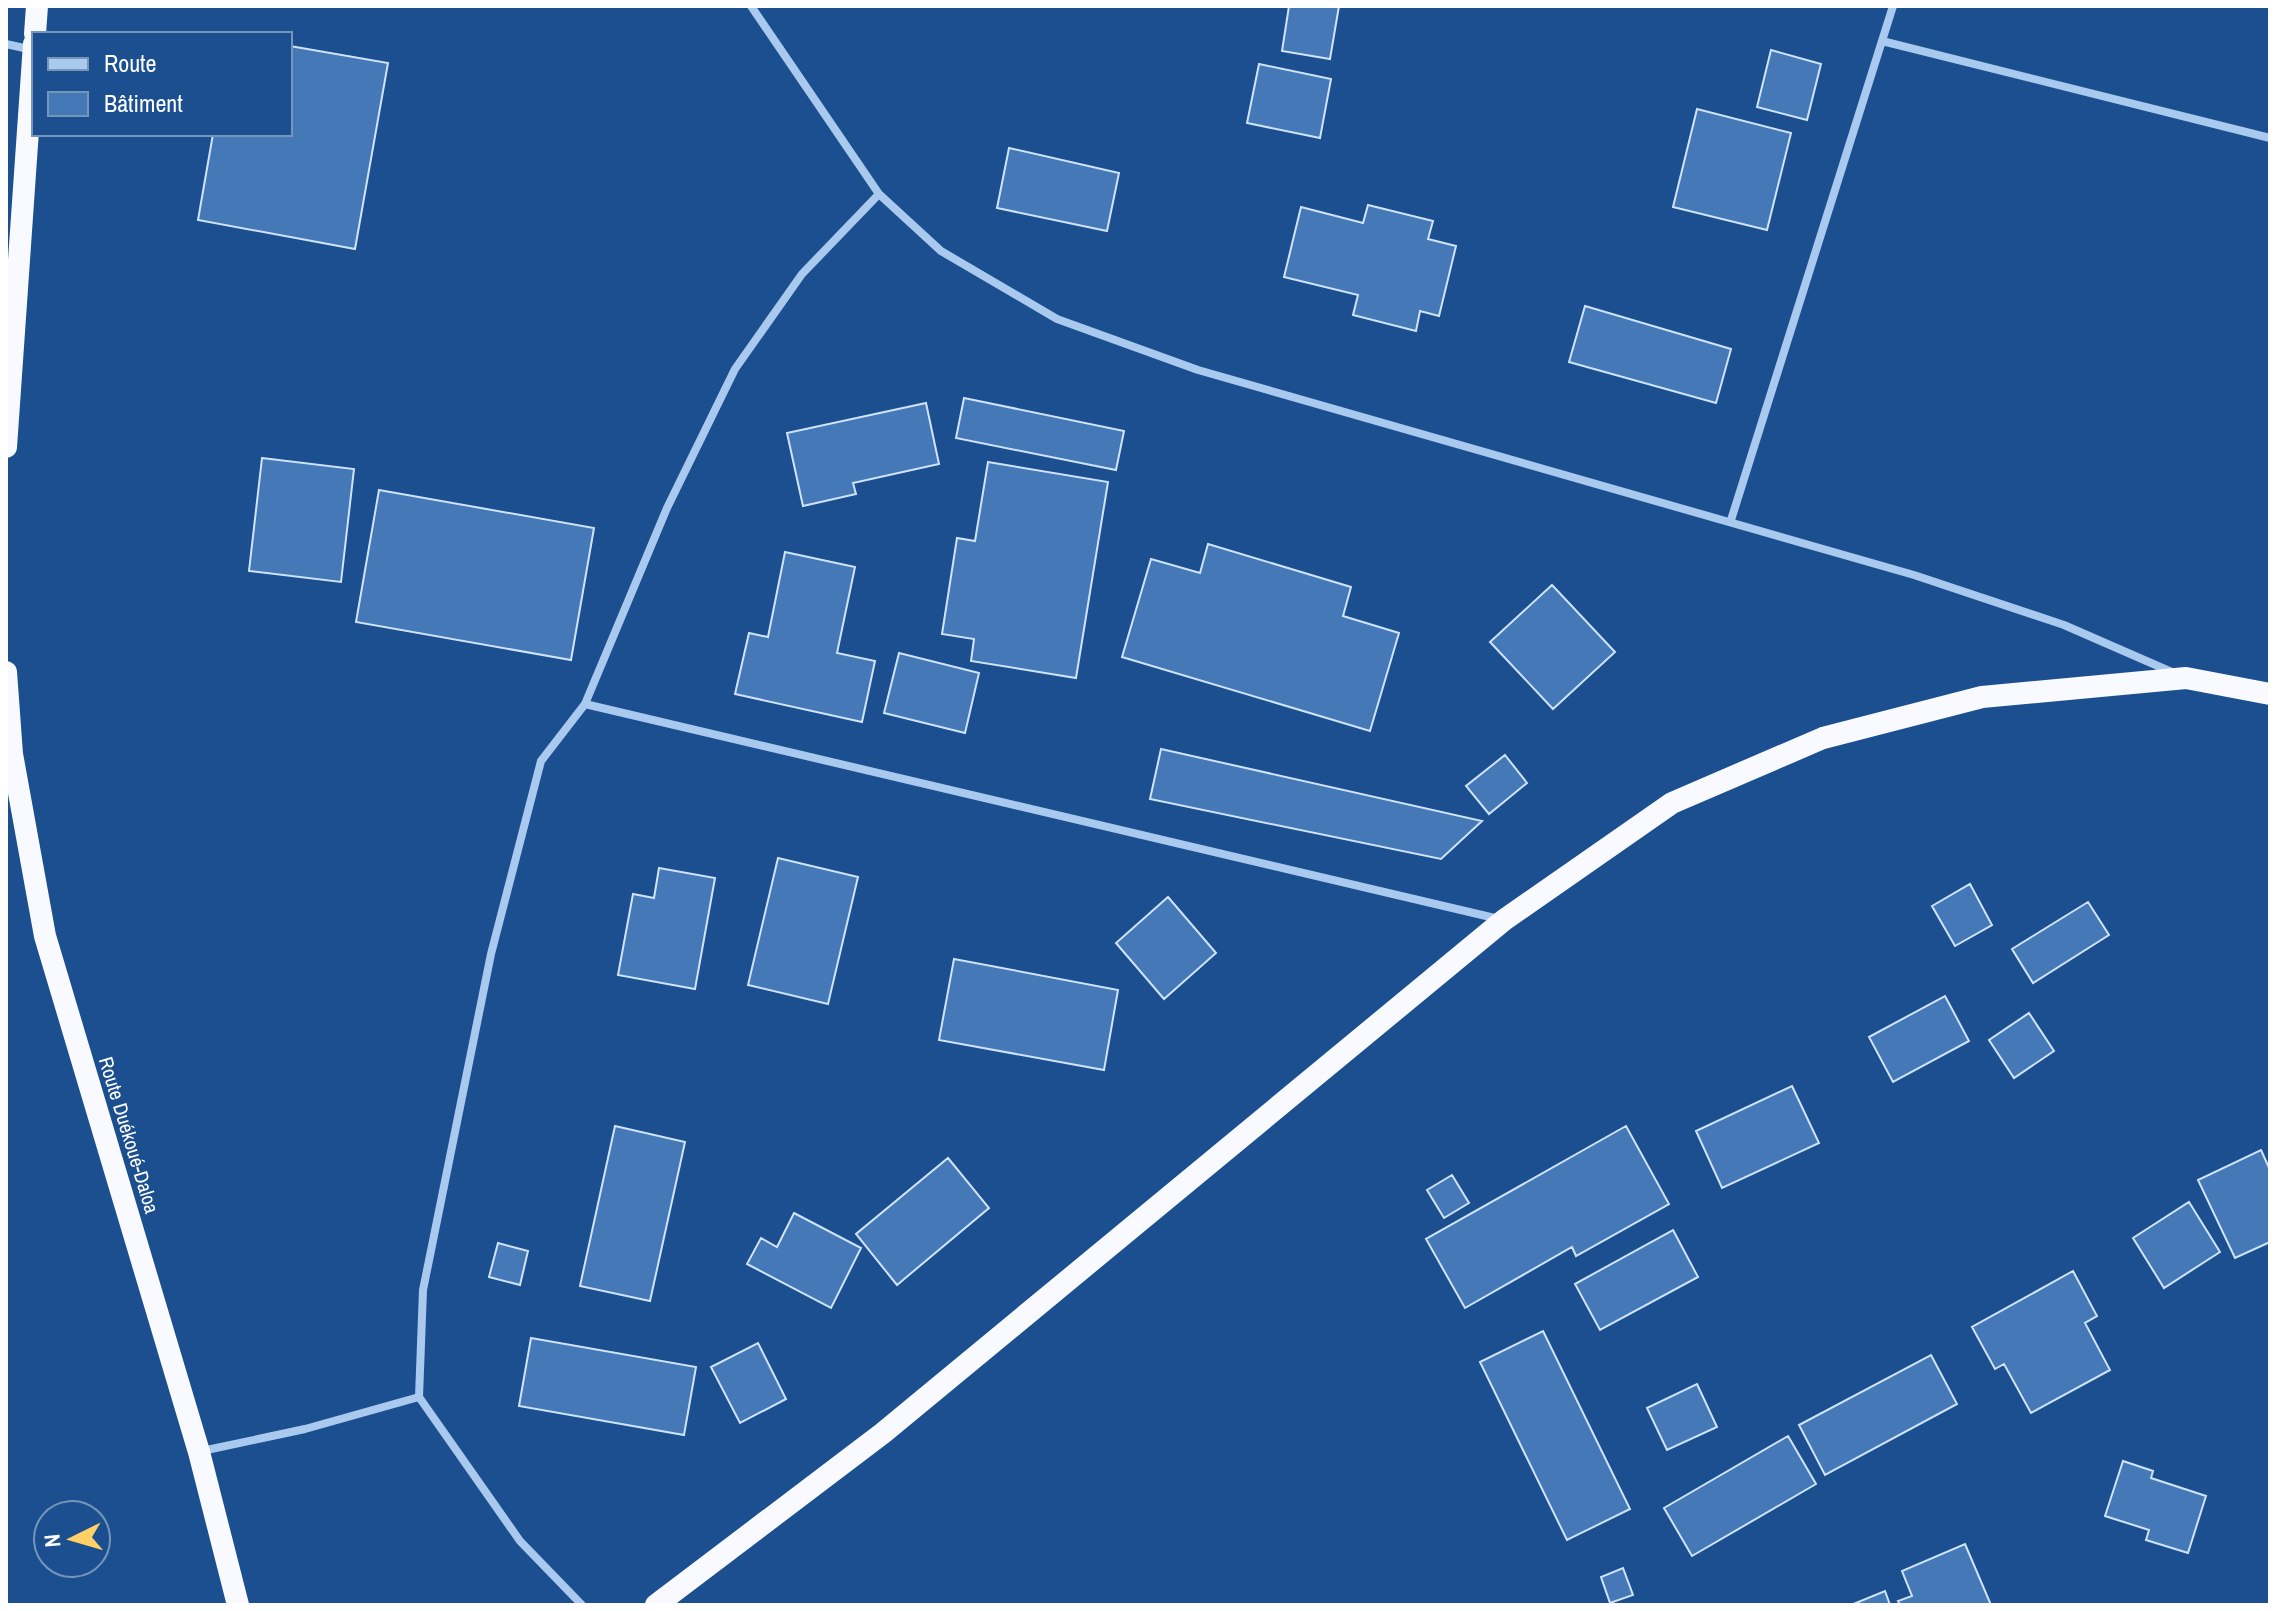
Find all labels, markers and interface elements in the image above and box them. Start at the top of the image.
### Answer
legend [32,32,292,136]
text: Route [104,47,157,79]
text: Bâtiment [104,87,183,119]
street label: Route Duékoué-Daloa [93,1053,166,1216]
north arrow [32,1499,112,1579]
text: N [37,1533,68,1549]

